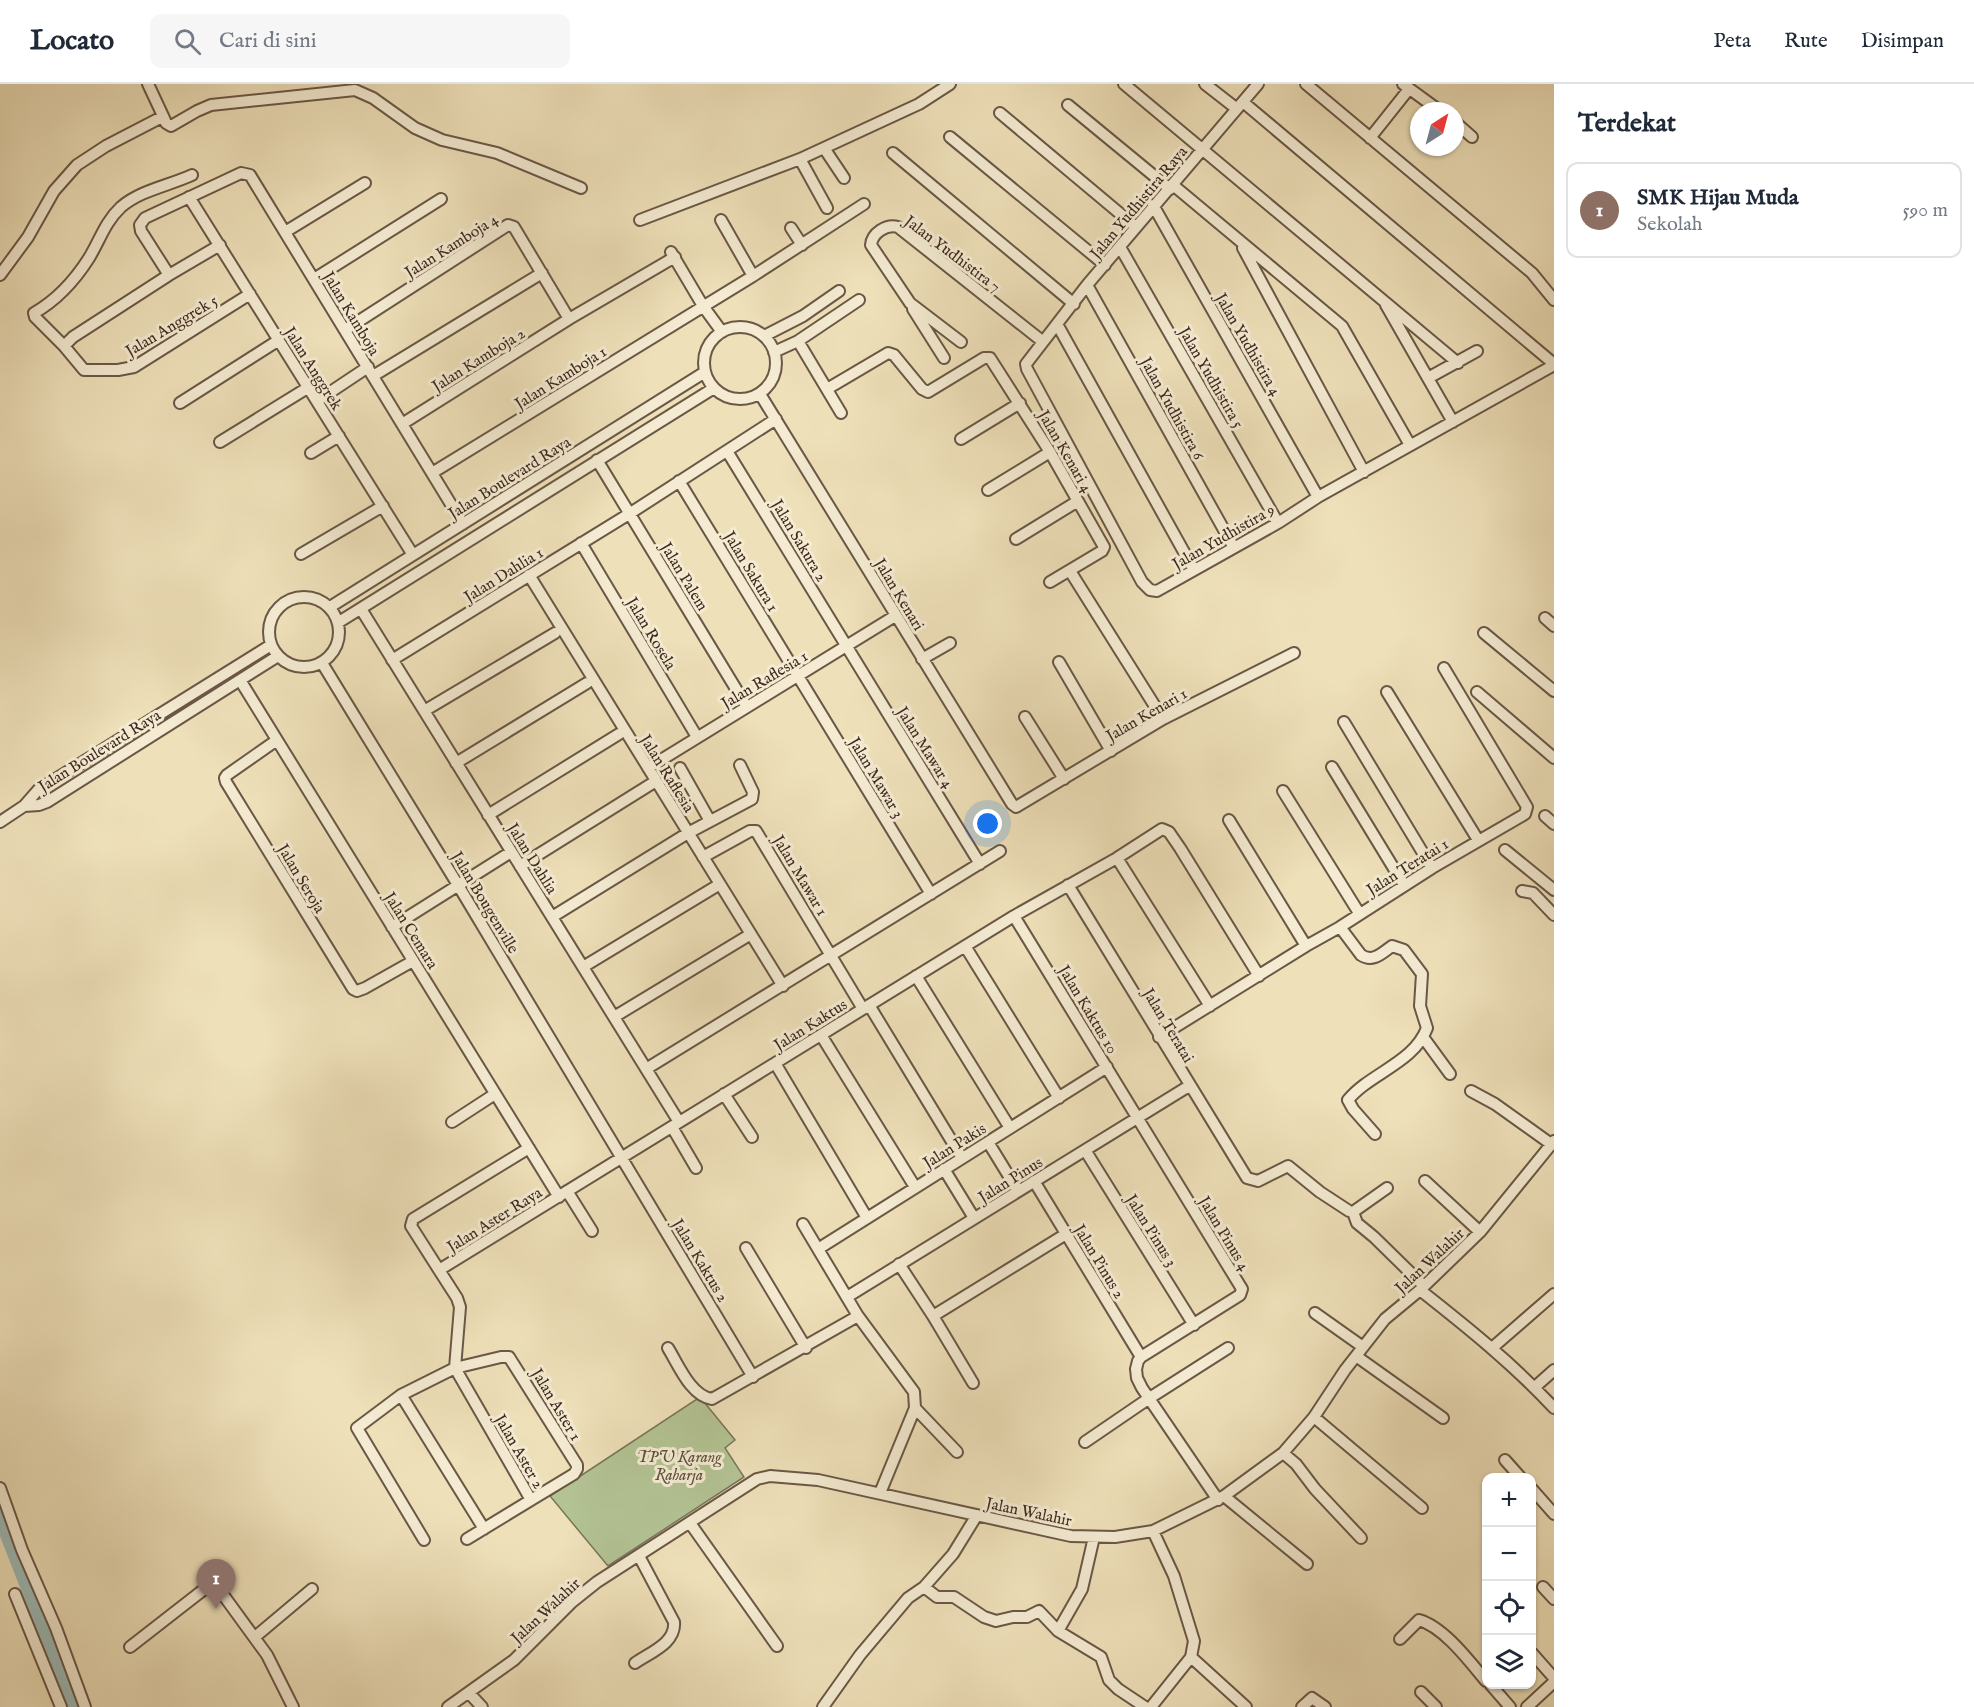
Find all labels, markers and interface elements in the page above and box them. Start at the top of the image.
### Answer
search box [150,14,570,68]
text: Locato [30,24,114,59]
icon: search [171,25,204,58]
text: Cari di sini [219,27,317,55]
text: Peta [1713,28,1751,55]
text: Rute [1784,28,1828,55]
text: Disimpan [1861,28,1944,55]
north arrow [1410,102,1464,156]
text: Terdekat [1578,107,1676,140]
street label: Jalan Yudhistira Raya [1085,143,1193,265]
text: SMK Hijau Muda [1637,184,1798,212]
text: 1 [1596,198,1603,223]
text: 590 m [1902,198,1948,223]
street label: Jalan Kamboja 4 [400,210,503,284]
street label: Jalan Yudhistira 7 [898,211,1004,297]
text: Sekolah [1637,212,1702,237]
street label: Jalan Kamboja [316,266,383,360]
street label: Jalan Yudhistira 4 [1209,288,1285,400]
street label: Jalan Anggrek 5 [121,291,222,363]
street label: Jalan Anggrek [278,322,346,415]
street label: Jalan Yudhistira 5 [1172,322,1247,432]
street label: Jalan Kamboja 2 [427,324,529,398]
street label: Jalan Kamboja 1 [510,343,611,416]
street label: Jalan Yudhistira 6 [1134,352,1208,464]
street label: Jalan Kenari 4 [1032,405,1096,497]
street label: Jalan Boulevard Raya [443,433,575,526]
street label: Jalan Sakura 2 [765,495,831,586]
street label: Jalan Yudhistira 9 [1168,500,1279,576]
street label: Jalan Sakura 1 [717,526,782,616]
street label: Jalan Palem [654,537,712,615]
street label: Jalan Dahlia 1 [459,543,547,609]
street label: Jalan Kenari [868,554,928,635]
street label: Jalan Rosela [620,592,680,674]
street label: Jalan Raflesia 1 [716,647,812,715]
street label: Jalan Kenari 1 [1101,684,1191,748]
street label: Jalan Mawar 4 [890,702,957,793]
street label: Jalan Boulevard Raya [33,706,165,799]
street label: Jalan Raflesia [633,730,698,817]
street label: Jalan Mawar 3 [842,732,907,822]
your location [973,809,1002,838]
street label: Jalan Dahlia [501,818,561,898]
street label: Jalan Mawar 1 [766,830,831,920]
street label: Jalan Teratai 1 [1362,835,1453,902]
street label: Jalan Seroja [271,839,329,917]
street label: Jalan Bougenville [445,847,523,958]
street label: Jalan Cemara [378,887,442,973]
street label: Jalan Kaktus 10 [1052,960,1122,1058]
street label: Jalan Teratai [1136,983,1197,1067]
street label: Jalan Kaktus [769,995,852,1057]
street label: Jalan Pakis [918,1119,991,1175]
street label: Jalan Pinus [973,1153,1047,1209]
street label: Jalan Aster Raya [442,1183,546,1259]
street label: Jalan Pinus 3 [1119,1189,1180,1271]
street label: Jalan Pinus 4 [1192,1191,1253,1275]
street label: Jalan Kaktus 2 [666,1214,732,1306]
street label: Jalan Pinus 2 [1067,1220,1128,1303]
street label: Jalan Walahir [1390,1224,1469,1300]
street label: Jalan Aster 1 [525,1363,585,1445]
street label: Jalan Aster 2 [488,1410,548,1493]
park label: TPU Karang Raharja [637,1448,722,1486]
map controls [1482,1473,1536,1689]
button: + [1482,1473,1536,1527]
street label: Jalan Walahir [982,1494,1074,1532]
button: − [1482,1527,1536,1581]
pin: 1 [196,1560,236,1609]
street label: Jalan Walahir [506,1574,585,1650]
button: locate [1482,1581,1536,1635]
button: layers [1482,1635,1536,1689]

